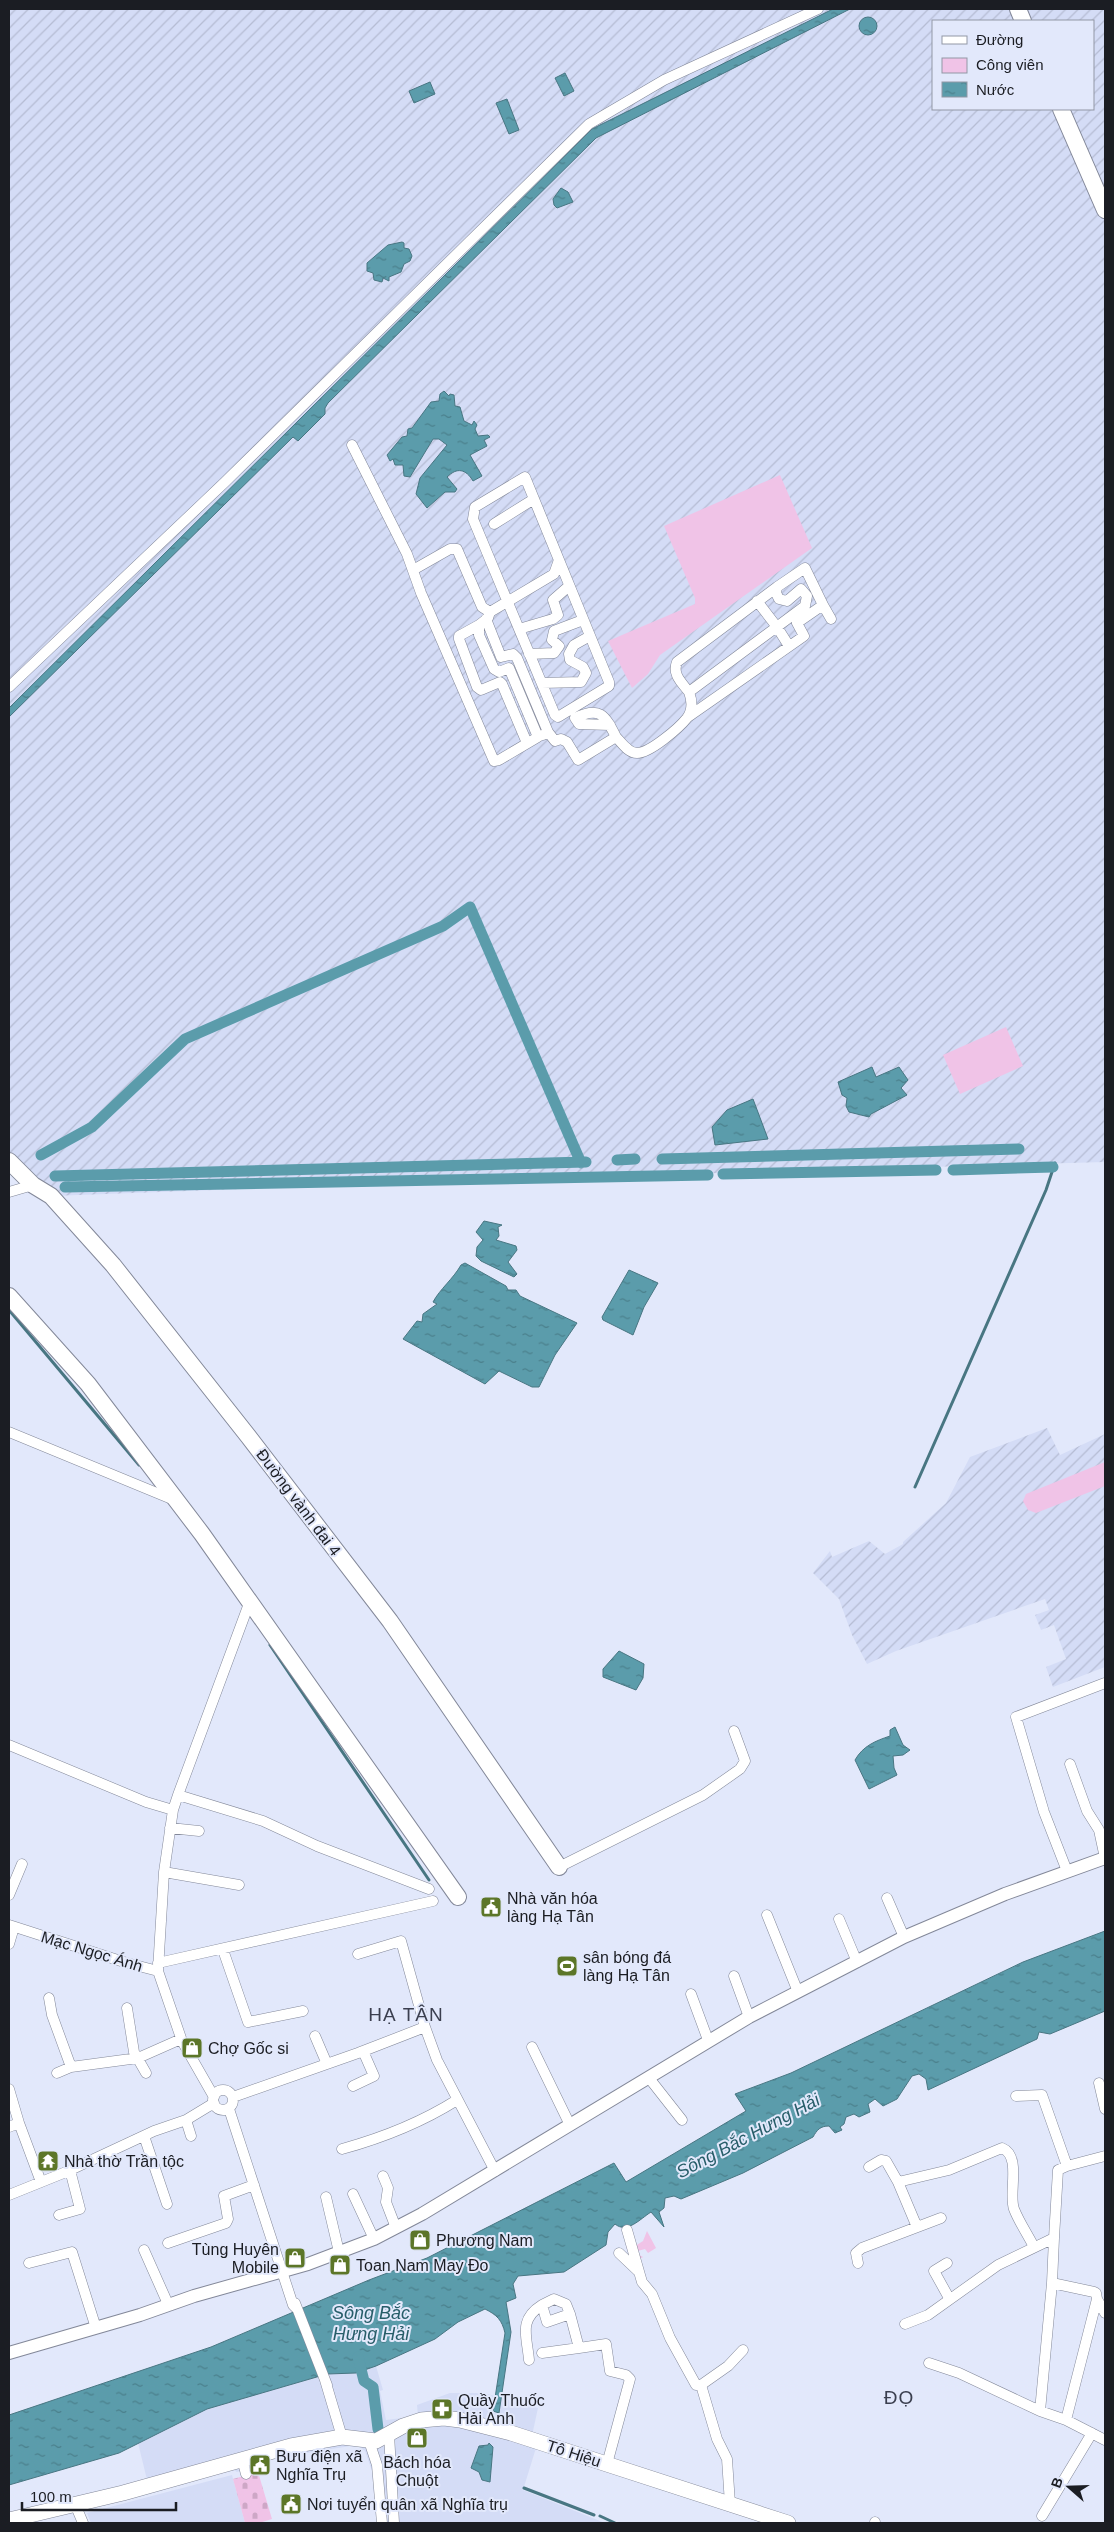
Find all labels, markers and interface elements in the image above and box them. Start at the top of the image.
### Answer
legend [932,20,1094,110]
text: Đường [976,31,1023,48]
text: Công viên [976,56,1044,73]
text: Nước [976,81,1015,98]
street label: Đường vành đai 4 [253,1446,344,1559]
place label: Nhà văn hóa làng Hạ Tân [507,1890,598,1925]
public building icon: Nhà văn hóa làng Hạ Tân [479,1895,503,1919]
street label: Mạc Ngọc Ánh [39,1927,145,1975]
place label: sân bóng đá làng Hạ Tân [583,1949,671,1984]
sports icon: sân bóng đá làng Hạ Tân [555,1954,579,1978]
district label: HẠ TÂN [368,2004,444,2025]
shop icon: Chợ Gốc si [180,2036,204,2060]
place label: Chợ Gốc si [208,2040,289,2057]
water label: Sông Bắc Hưng Hải [673,2089,824,2182]
temple icon: Nhà thờ Trần tộc [36,2149,60,2173]
place label: Nhà thờ Trần tộc [64,2153,184,2170]
shop icon: Phương Nam [408,2228,432,2252]
place label: Phương Nam [436,2232,533,2249]
place label: Tùng Huyên Mobile [192,2241,279,2276]
shop icon: Tùng Huyên Mobile [283,2246,307,2270]
shop icon: Toan Nam May Đo [328,2253,352,2277]
place label: Toan Nam May Đo [356,2257,489,2274]
water label: Sông Bắc Hưng Hải [332,2303,410,2344]
district label: ĐỌ [884,2387,914,2408]
place label: Quầy Thuốc Hải Anh [458,2392,545,2427]
pharmacy icon: Quầy Thuốc Hải Anh [430,2397,454,2421]
shop icon: Bách hóa Chuột [405,2426,429,2450]
street label: Tô Hiệu [545,2437,603,2470]
place label: Bưu điện xã Nghĩa Trụ [276,2448,362,2483]
public building icon: Bưu điện xã Nghĩa Trụ [248,2453,272,2477]
place label: Bách hóa Chuột [383,2454,451,2489]
north arrow [1044,2462,1094,2512]
text: B [1048,2475,1066,2490]
scale bar [22,2480,176,2512]
text: 100 m [30,2488,72,2505]
public building icon: Nơi tuyển quân xã Nghĩa trụ [279,2492,303,2516]
place label: Nơi tuyển quân xã Nghĩa trụ [307,2496,508,2513]

